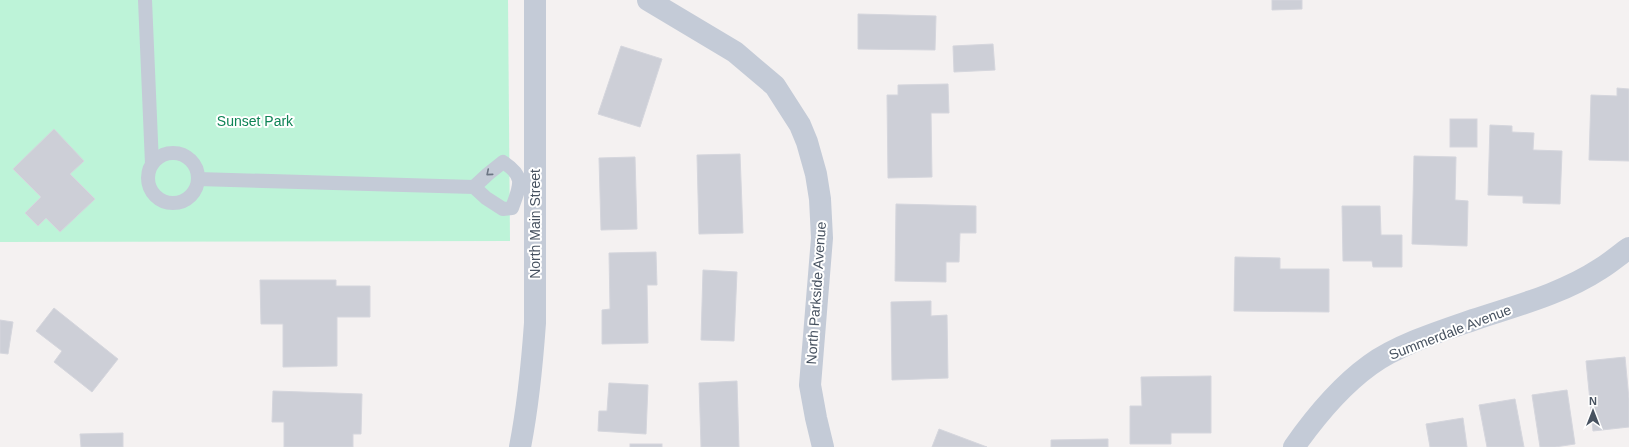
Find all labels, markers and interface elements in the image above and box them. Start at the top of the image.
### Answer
park label: Sunset Park [217,113,294,129]
one-way arrow [486,169,493,176]
street label: North Main Street [527,169,543,279]
street label: North Parkside Avenue [803,221,829,365]
street label: Summerdale Avenue [1387,301,1514,363]
north arrow [1573,391,1613,431]
text: N [1589,395,1597,407]

